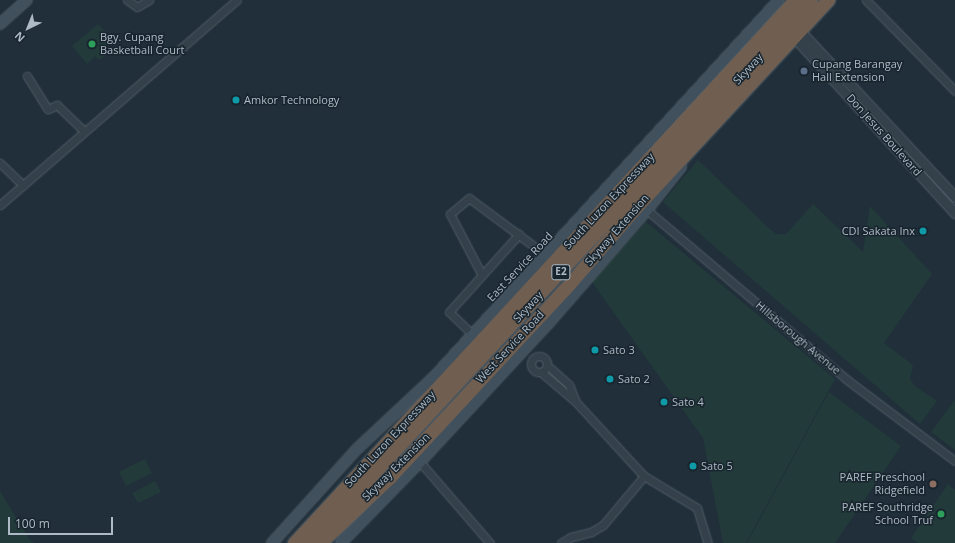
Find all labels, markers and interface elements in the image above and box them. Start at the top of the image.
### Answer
north arrow [8,8,48,48]
text: N [11,29,28,46]
place label: Bgy. Cupang Basketball Court [100,31,184,57]
marker: Bgy. Cupang Basketball Court [87,39,97,49]
street label: Skyway [730,51,766,87]
place label: Cupang Barangay Hall Extension [812,58,902,84]
marker: Cupang Barangay Hall Extension [799,66,809,76]
street label: Don Jesus Boulevard [844,91,924,179]
place label: Amkor Technology [244,93,339,107]
marker: Amkor Technology [231,95,241,105]
street label: South Luzon Expressway [561,150,657,252]
street label: Skyway Extension [582,192,652,268]
place label: CDI Sakata Inx [842,224,915,238]
marker: CDI Sakata Inx [918,226,928,236]
street label: East Service Road [485,230,555,304]
road number: E2 [551,264,571,280]
street label: Skyway [510,289,546,325]
street label: Hillsborough Avenue [753,299,843,377]
street label: West Service Road [473,308,547,386]
place label: Sato 3 [603,343,635,357]
marker: Sato 3 [590,345,600,355]
place label: Sato 2 [618,372,650,386]
marker: Sato 2 [605,374,615,384]
street label: South Luzon Expressway [342,388,438,490]
place label: Sato 4 [672,395,704,409]
marker: Sato 4 [659,397,669,407]
street label: Skyway Extension [359,430,433,504]
place label: Sato 5 [701,459,733,473]
marker: Sato 5 [688,461,698,471]
place label: PAREF Preschool Ridgefield [839,471,925,497]
marker: PAREF Preschool Ridgefield [928,479,938,489]
place label: PAREF Southridge School Truf [842,501,933,527]
scale bar [10,509,115,535]
marker: PAREF Southridge School Truf [936,509,946,519]
text: 100 m [15,515,50,532]

